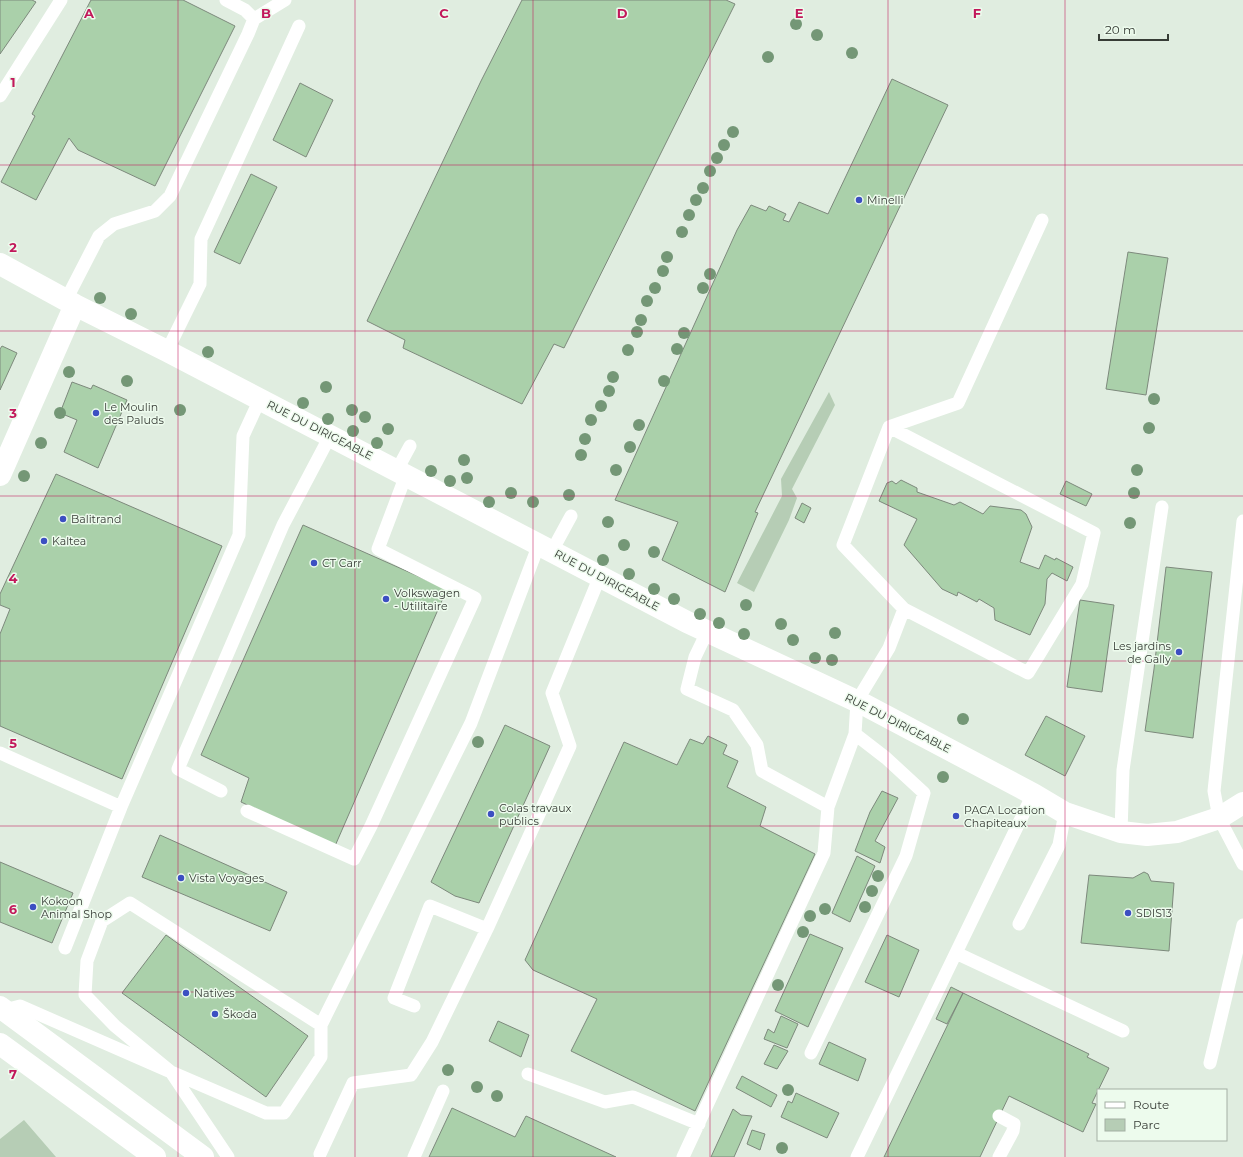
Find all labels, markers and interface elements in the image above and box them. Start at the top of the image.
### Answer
text: A [83,5,95,21]
text: B [261,5,271,21]
text: C [439,5,449,21]
text: D [617,5,628,21]
text: E [795,5,804,21]
text: F [973,5,981,21]
scale bar [1099,16,1168,42]
text: 20 m [1105,22,1136,37]
text: 1 [10,74,16,90]
place label: Minelli [867,193,903,207]
marker: Minelli [854,195,864,205]
text: 2 [9,239,17,255]
street label: RUE DU DIRIGEABLE [265,397,375,463]
place label: Le Moulin des Paluds [104,400,164,427]
text: 3 [8,405,17,421]
marker: Le Moulin des Paluds [91,408,101,418]
place label: Balitrand [71,512,121,526]
marker: Balitrand [58,514,68,524]
place label: Kaltea [52,534,86,548]
marker: Kaltea [39,536,49,546]
street label: RUE DU DIRIGEABLE [552,546,662,614]
place label: CT Carr [322,556,362,570]
marker: CT Carr [309,558,319,568]
text: 4 [9,570,18,586]
place label: Volkswagen - Utilitaire [394,586,460,613]
marker: Volkswagen - Utilitaire [381,594,391,604]
place label: Les jardins de Gally [1113,639,1172,666]
marker: Les jardins de Gally [1174,647,1184,657]
street label: RUE DU DIRIGEABLE [843,690,953,756]
text: 5 [9,735,17,751]
place label: Colas travaux publics [499,801,572,828]
place label: PACA Location Chapiteaux [964,803,1045,830]
marker: Colas travaux publics [486,809,496,819]
marker: PACA Location Chapiteaux [951,811,961,821]
place label: Vista Voyages [189,871,265,885]
marker: Vista Voyages [176,873,186,883]
place label: Kokoon Animal Shop [41,894,112,921]
text: 6 [9,901,18,917]
marker: Kokoon Animal Shop [28,902,38,912]
place label: SDIS13 [1136,906,1172,920]
marker: SDIS13 [1123,908,1133,918]
place label: Natives [194,986,235,1000]
marker: Natives [181,988,191,998]
place label: Škoda [223,1007,257,1021]
marker: Škoda [210,1009,220,1019]
text: 7 [9,1066,17,1082]
legend [1097,1089,1227,1141]
text: Route [1133,1097,1169,1112]
text: Parc [1133,1117,1160,1132]

